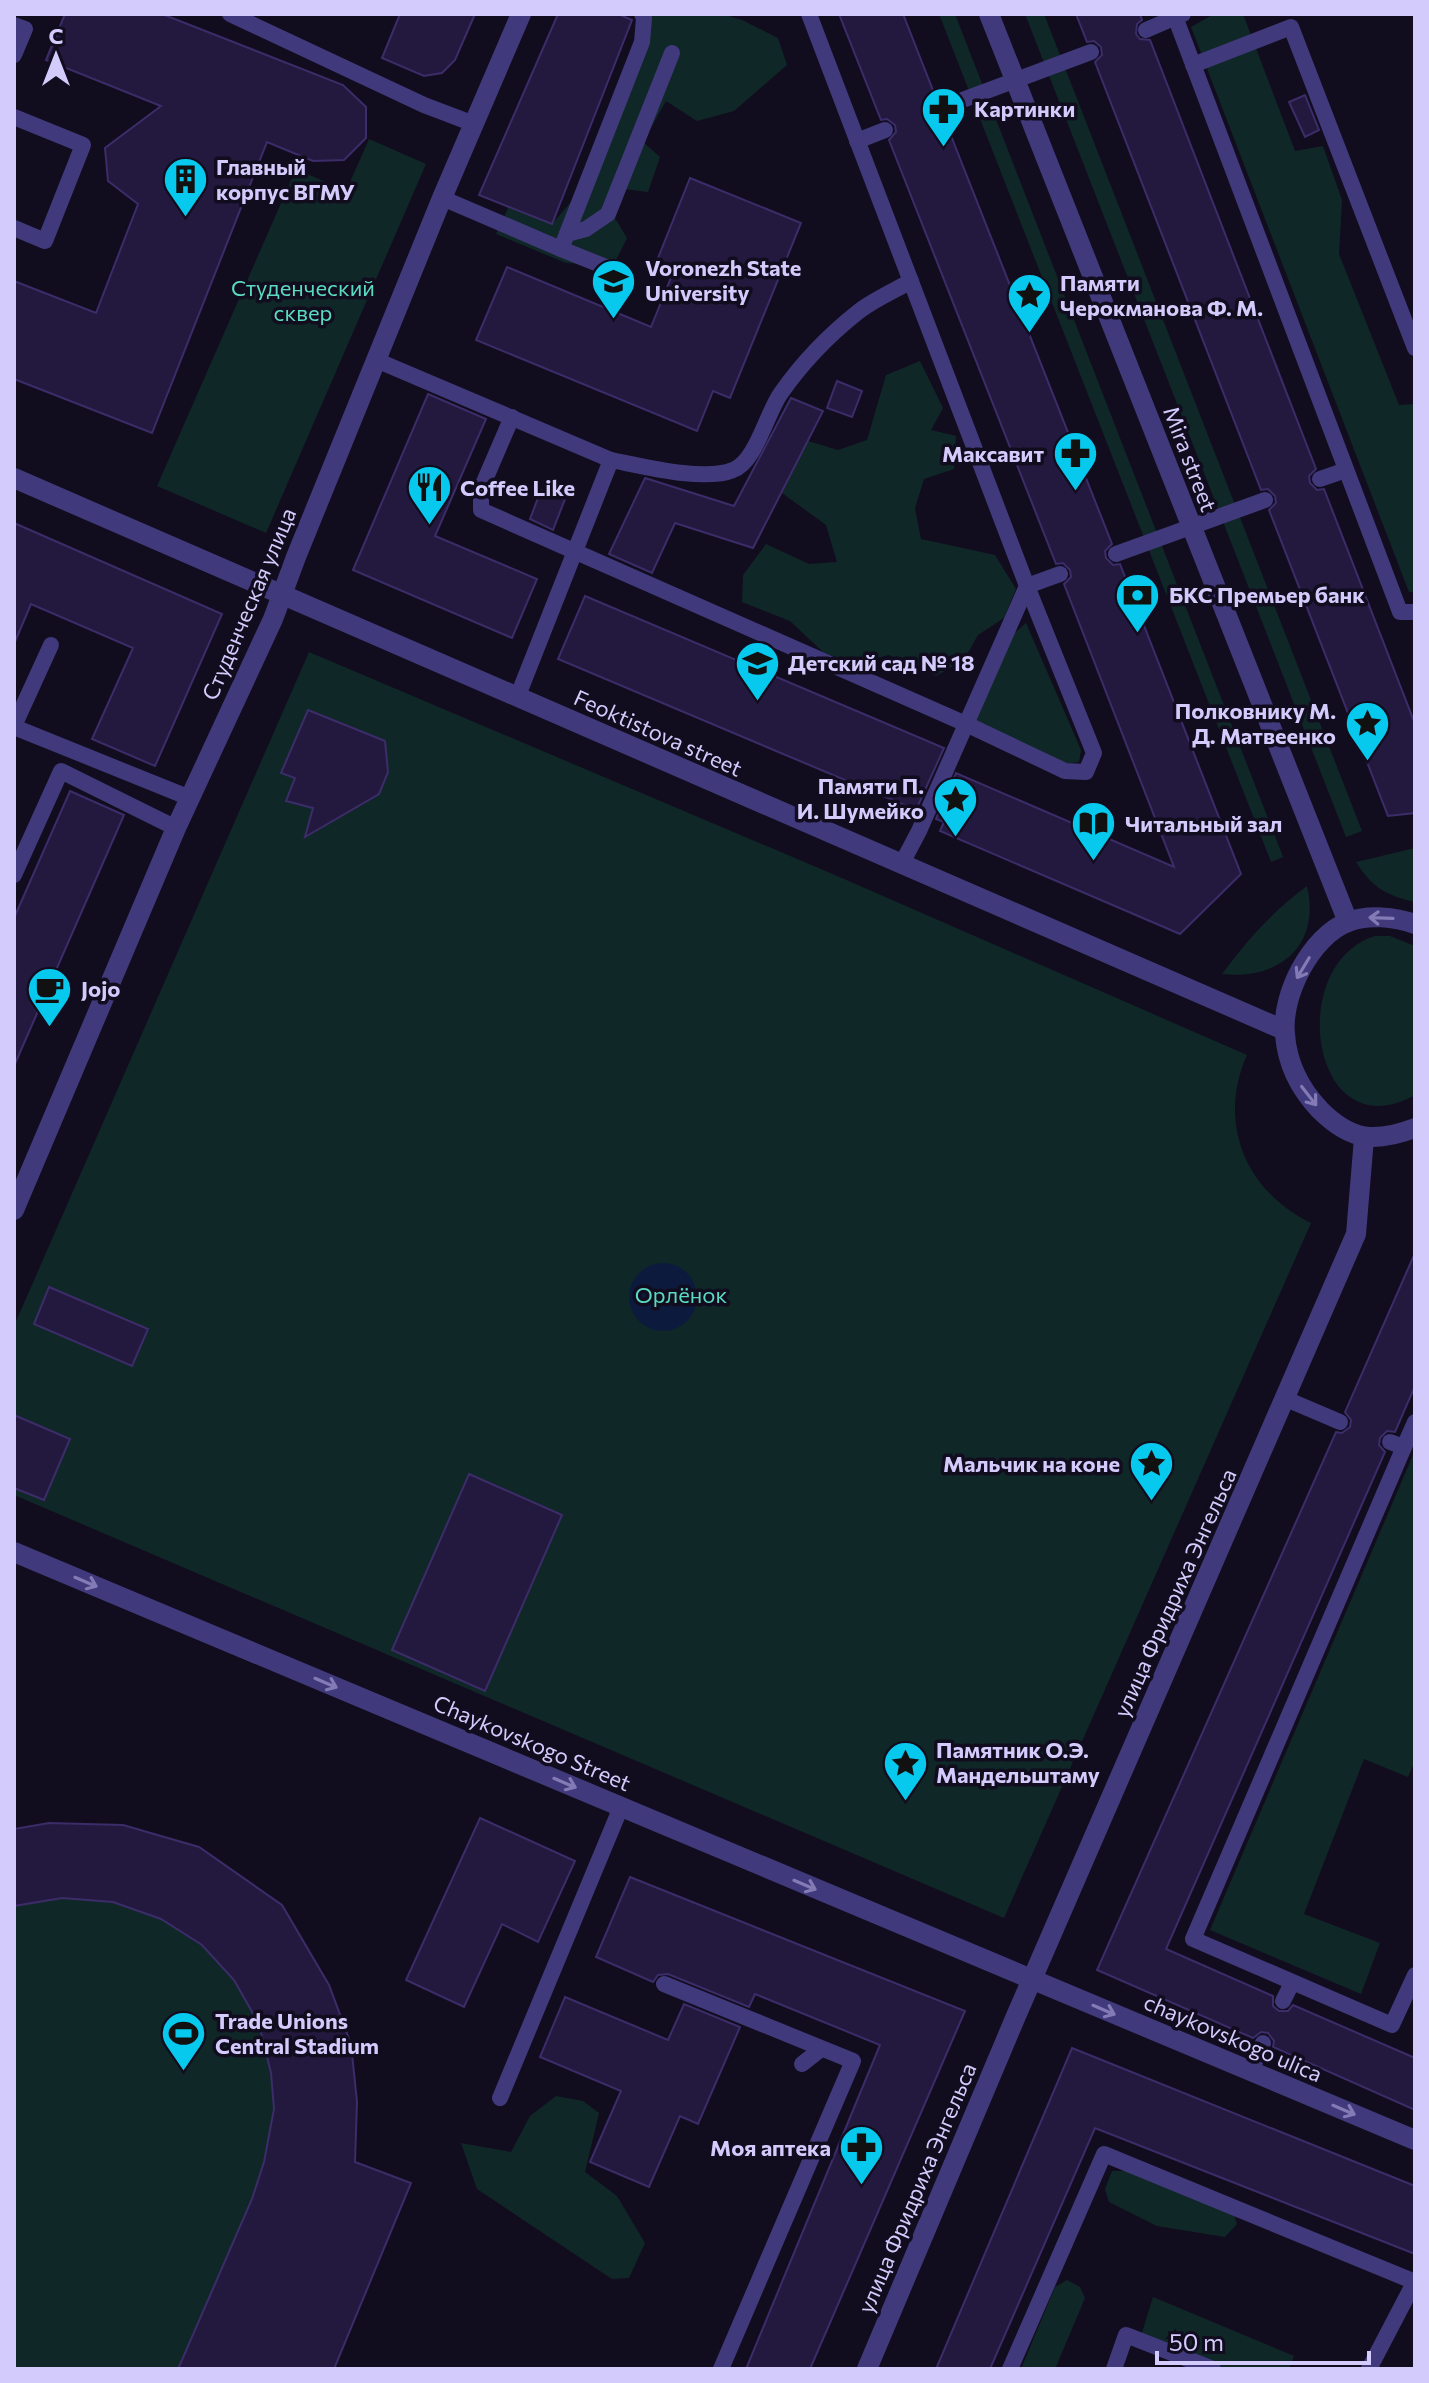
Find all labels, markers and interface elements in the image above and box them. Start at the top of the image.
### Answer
north arrow [16,16,96,96]
text: С [48,22,64,49]
pharmacy icon: Картинки [919,85,967,148]
place label: Картинки [974,95,1075,122]
place label: Главный корпус ВГМУ [216,153,355,205]
building icon: Главный корпус ВГМУ [161,156,209,219]
place label: Voronezh State University [645,254,801,306]
school or university icon: Voronezh State University [590,257,638,320]
place label: Памяти Черокманова Ф. М. [1060,269,1263,321]
place icon: Памяти Черокманова Ф. М. [1005,272,1053,335]
park label: Студенческий сквер [231,274,375,326]
street label: Mira street [1158,402,1223,515]
pharmacy icon: Максавит [1051,430,1099,493]
place label: Максавит [942,440,1044,467]
restaurant icon: Coffee Like [405,464,453,527]
place label: Coffee Like [460,474,575,501]
street label: Студенческая улица [196,504,301,704]
bank icon: БКС Премьер банк [1114,571,1162,634]
place label: БКС Премьер банк [1169,581,1365,608]
school or university icon: Детский сад № 18 [733,639,781,702]
place label: Детский сад № 18 [788,649,975,676]
street label: Feoktistova street [570,683,747,782]
place label: Полковнику М. Д. Матвеенко [1175,697,1336,749]
place icon: Полковнику М. Д. Матвеенко [1343,700,1391,763]
place label: Памяти П. И. Шумейко [797,772,924,824]
place icon: Памяти П. И. Шумейко [931,775,979,838]
library icon: Читальный зал [1070,800,1118,863]
place label: Читальный зал [1125,810,1282,837]
one-way arrow [1368,911,1395,926]
one-way arrow [1294,956,1310,979]
cafe icon: Jojo [26,965,74,1028]
place label: Jojo [81,975,120,1002]
one-way arrow [1300,1085,1317,1106]
park label: Орлёнок [635,1281,728,1308]
place icon: Мальчик на коне [1127,1440,1175,1503]
place label: Мальчик на коне [943,1450,1120,1477]
street label: улица Фридриха Энгельса [1107,1464,1242,1721]
one-way arrow [73,1576,98,1590]
one-way arrow [313,1676,338,1691]
street label: Chaykovskogo Street [430,1689,635,1796]
place label: Памятник О.Э. Мандельштаму [936,1736,1100,1788]
place icon: Памятник О.Э. Мандельштаму [881,1739,929,1802]
one-way arrow [552,1777,577,1792]
one-way arrow [792,1878,817,1893]
street label: chaykovskogo ulica [1140,1988,1326,2087]
one-way arrow [1091,2003,1116,2018]
place label: Trade Unions Central Stadium [215,2007,379,2059]
sports icon: Trade Unions Central Stadium [160,2010,208,2073]
street label: улица Фридриха Энгельса [851,2059,982,2317]
one-way arrow [1331,2104,1356,2119]
pharmacy icon: Моя аптека [838,2124,886,2187]
place label: Моя аптека [710,2134,831,2161]
scale bar [1157,2315,1369,2365]
text: 50 m [1169,2327,1224,2356]

